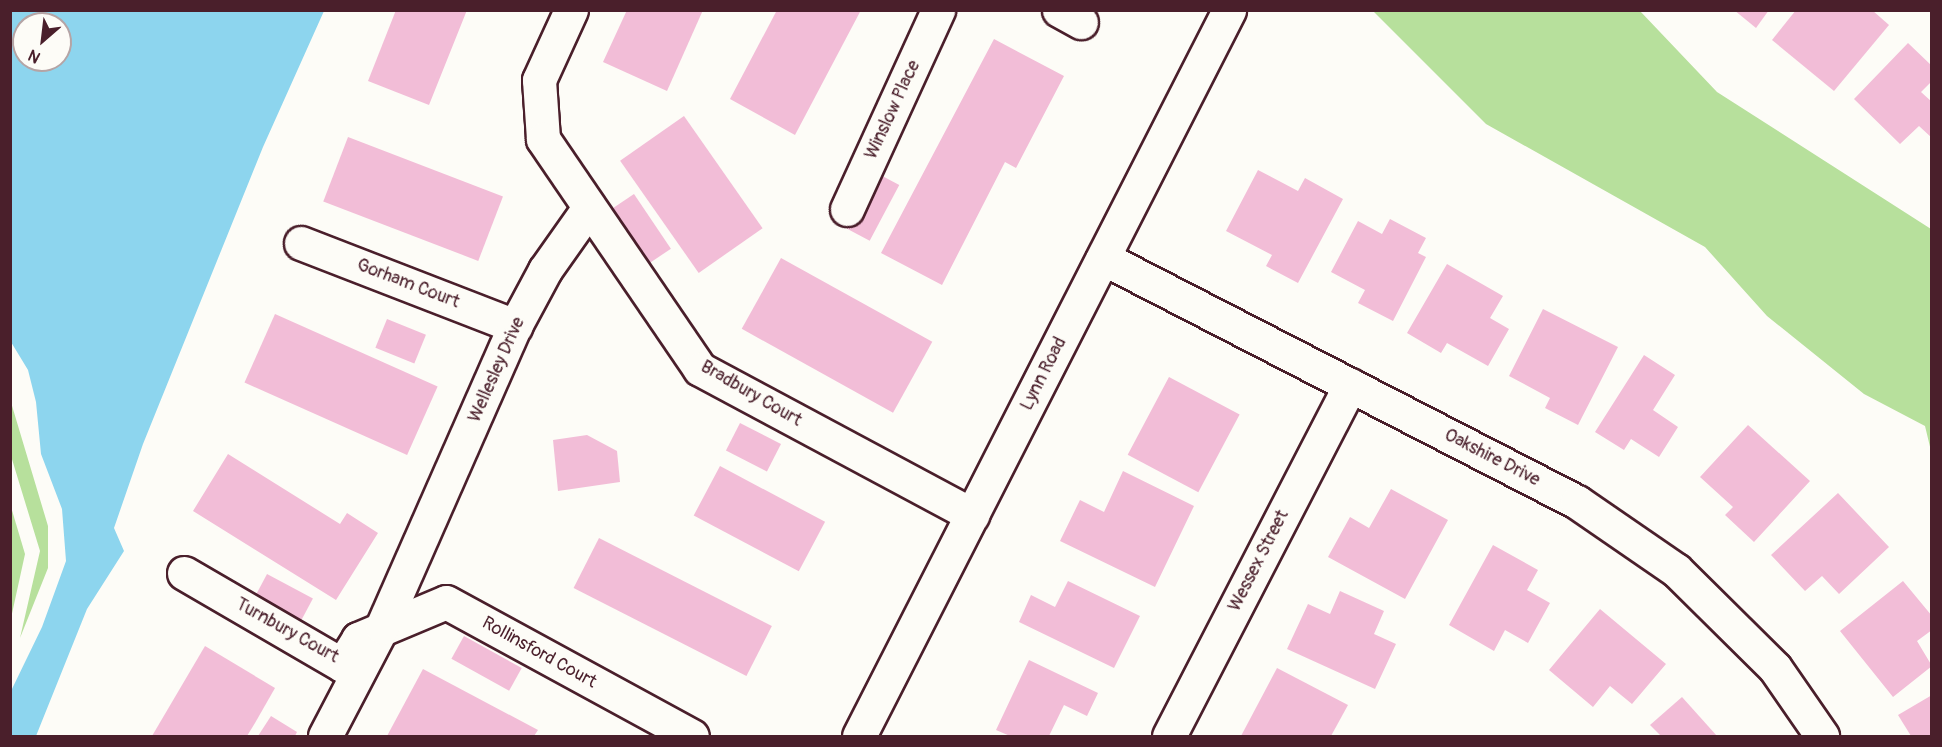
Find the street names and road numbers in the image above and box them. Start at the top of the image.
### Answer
street label: Winslow Place [861,57,925,163]
street label: Gorham Court [354,255,462,313]
street label: Wellesley Drive [464,314,530,426]
street label: Lynn Road [1016,334,1072,414]
street label: Bradbury Court [697,356,805,432]
street label: Oakshire Drive [1441,425,1543,491]
street label: Wessex Street [1224,507,1294,615]
street label: Turnbury Court [232,594,342,668]
street label: Rollinsford Court [478,613,600,693]

